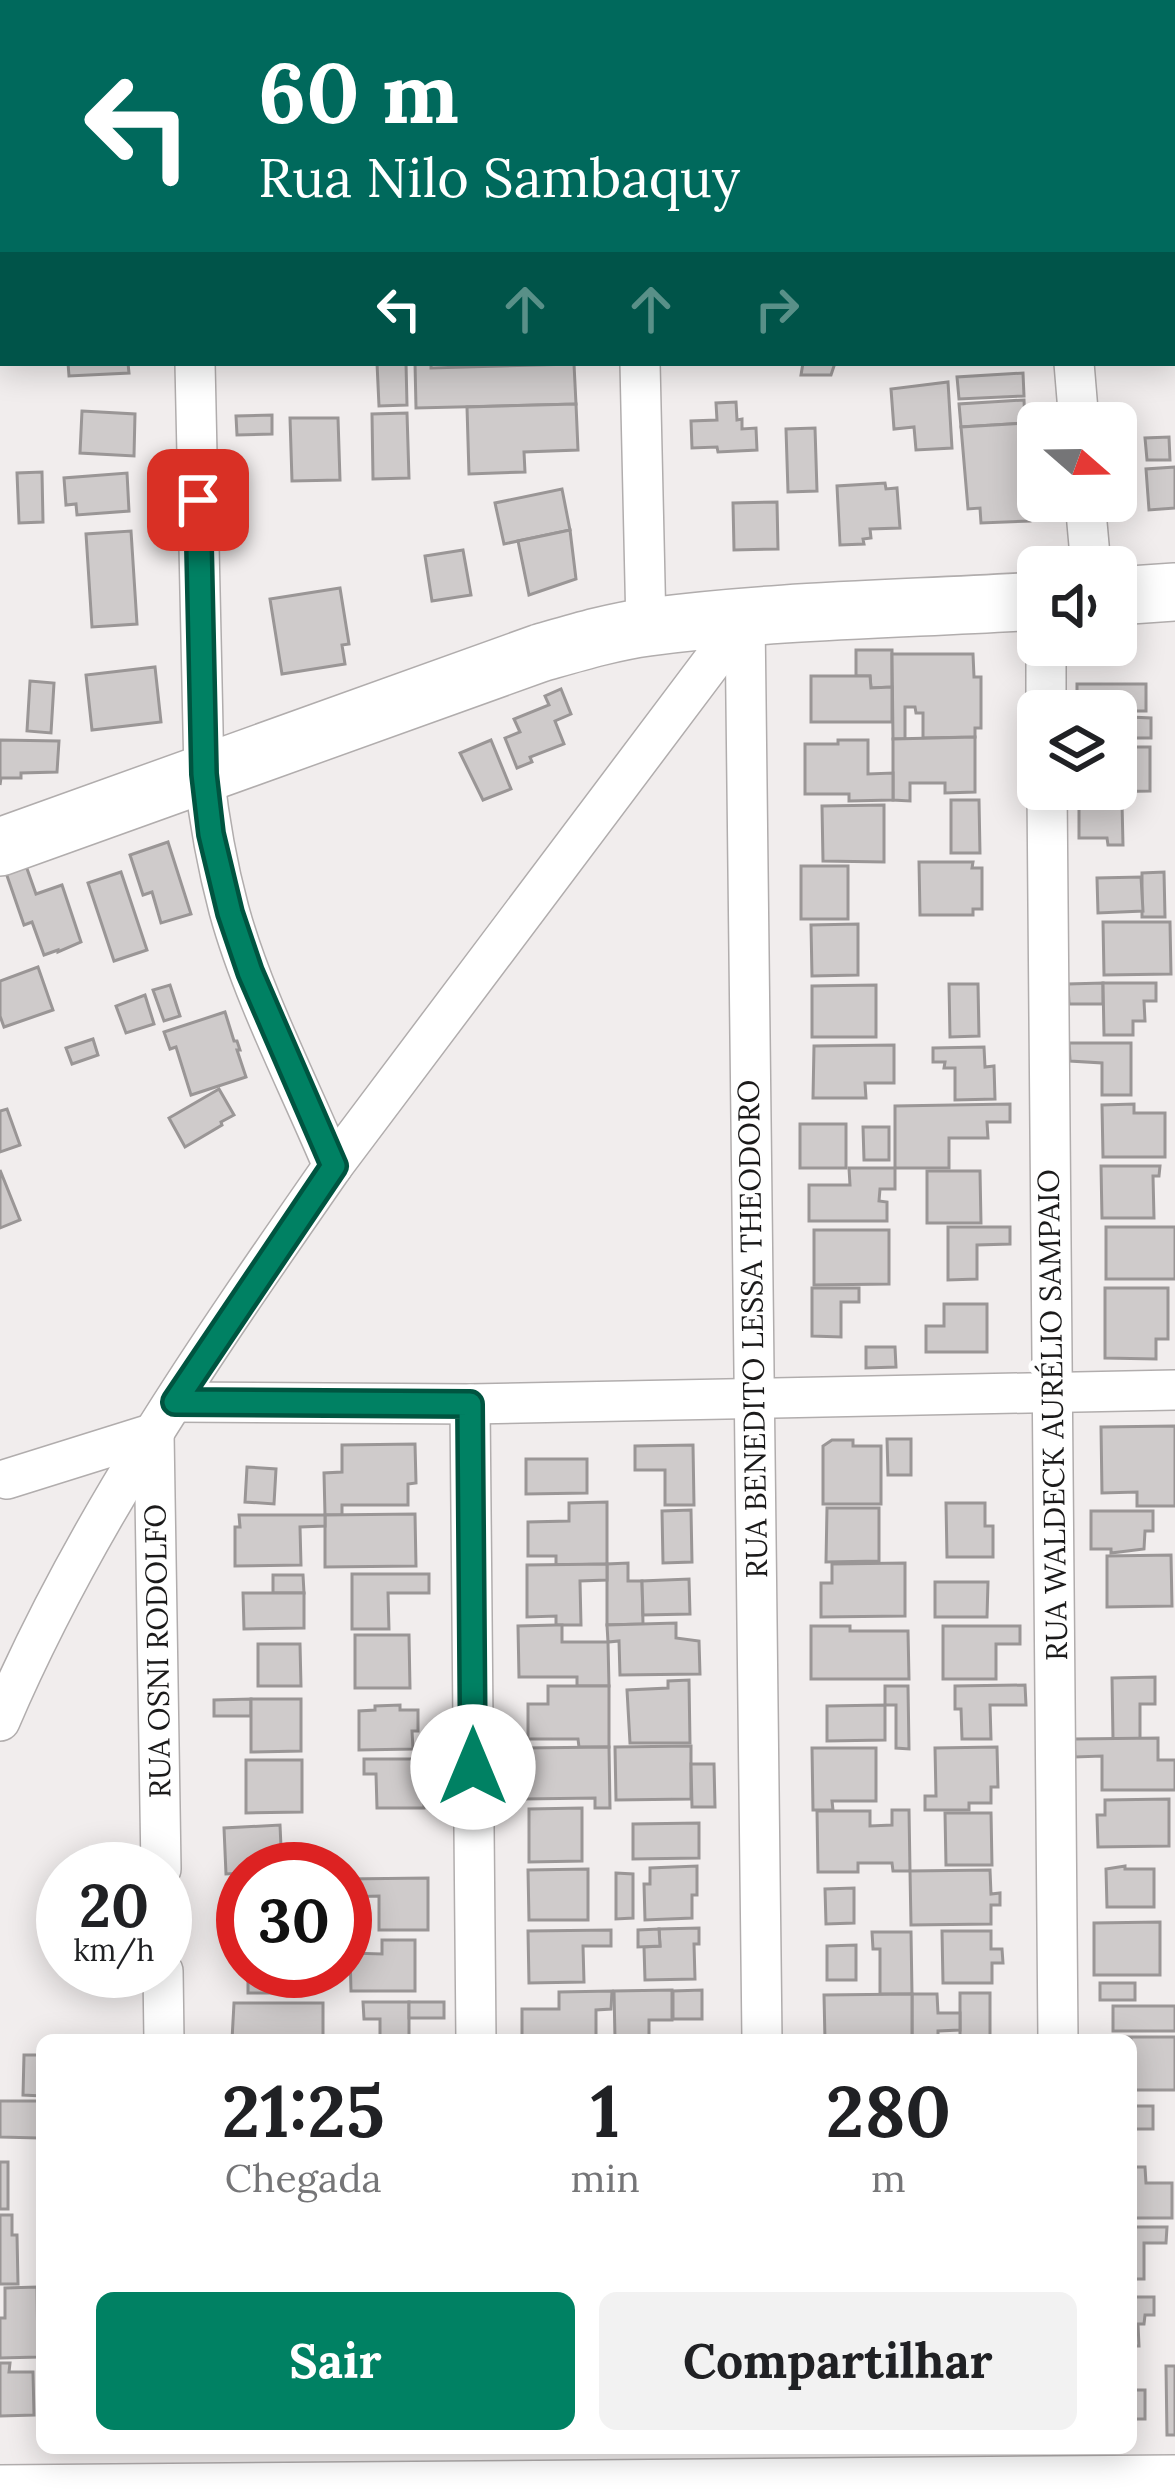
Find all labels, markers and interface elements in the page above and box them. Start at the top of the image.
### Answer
text: 60 m [258,38,459,146]
icon: left [60,48,216,204]
text: Rua Nilo Sambaquy [258,143,740,212]
icon: left [366,276,432,342]
icon: ahead [492,276,558,342]
icon: ahead [618,276,684,342]
icon: right [744,276,810,342]
north arrow [1017,402,1137,522]
map controls [1017,402,1137,810]
pin [147,449,249,551]
icon: arrive [165,467,231,533]
button: sound [1017,546,1137,666]
button: layers [1017,690,1137,810]
street label: RUA BENEDITO LESSA THEODORO [729,1079,775,1579]
street label: RUA WALDECK AURÉLIO SAMPAIO [1029,1169,1075,1661]
street label: RUA OSNI RODOLFO [135,1503,179,1799]
position arrow [410,1704,536,1830]
speed limit sign: 30 [216,1842,372,1998]
text: 20 [79,1867,149,1943]
text: km/h [73,1931,155,1969]
text: 21:25 [222,2065,385,2157]
text: 1 [591,2065,620,2157]
text: 280 [826,2065,951,2157]
text: Chegada [225,2153,382,2203]
text: min [571,2153,640,2203]
text: m [871,2153,906,2203]
button: Sair [96,2292,575,2430]
button: Compartilhar [599,2292,1077,2430]

